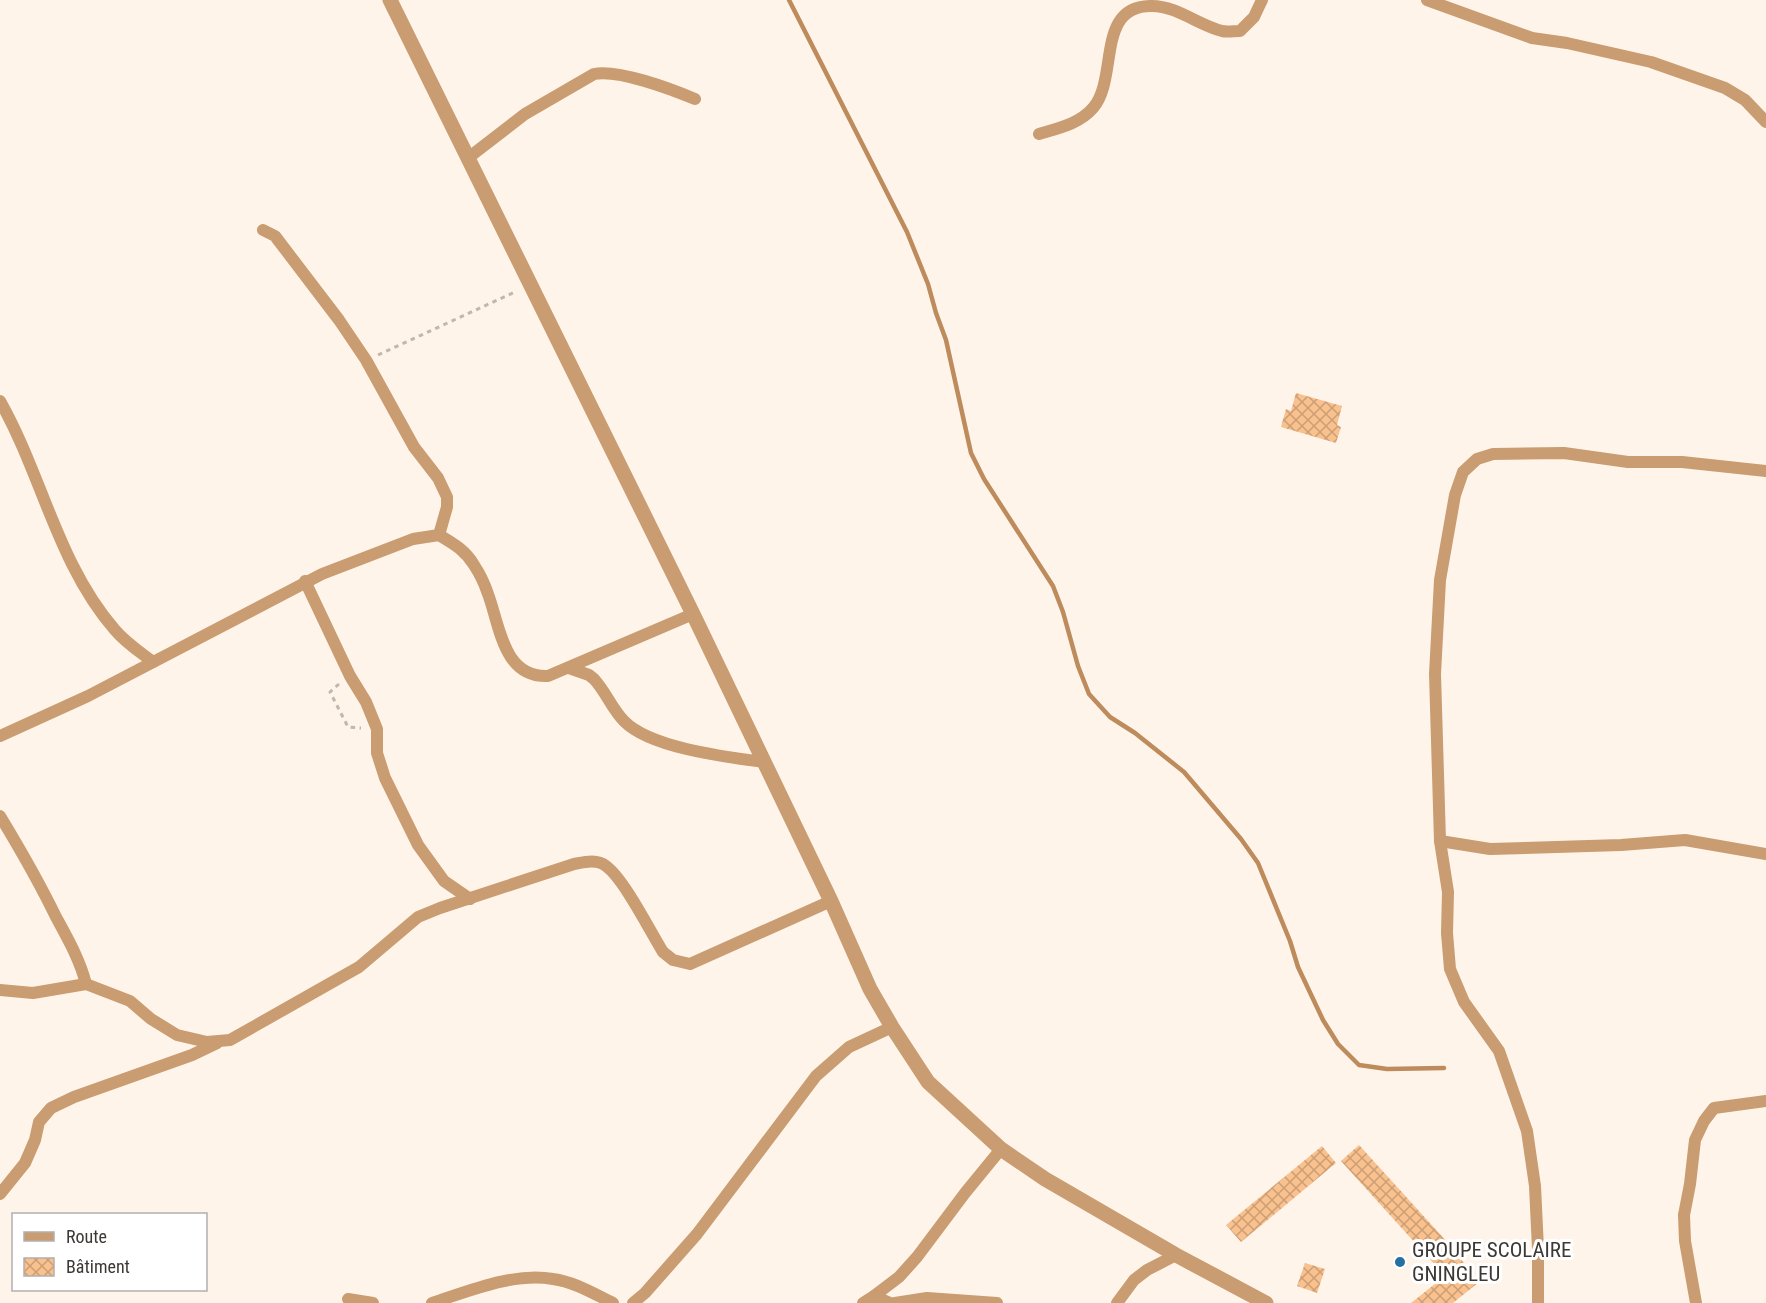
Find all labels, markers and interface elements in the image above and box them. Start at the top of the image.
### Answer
legend [12,1213,207,1291]
text: Route [66,1226,107,1247]
place label: GROUPE SCOLAIRE GNINGLEU [1412,1238,1571,1286]
marker: GROUPE SCOLAIRE GNINGLEU [1393,1255,1407,1269]
text: Bâtiment [66,1256,130,1277]

